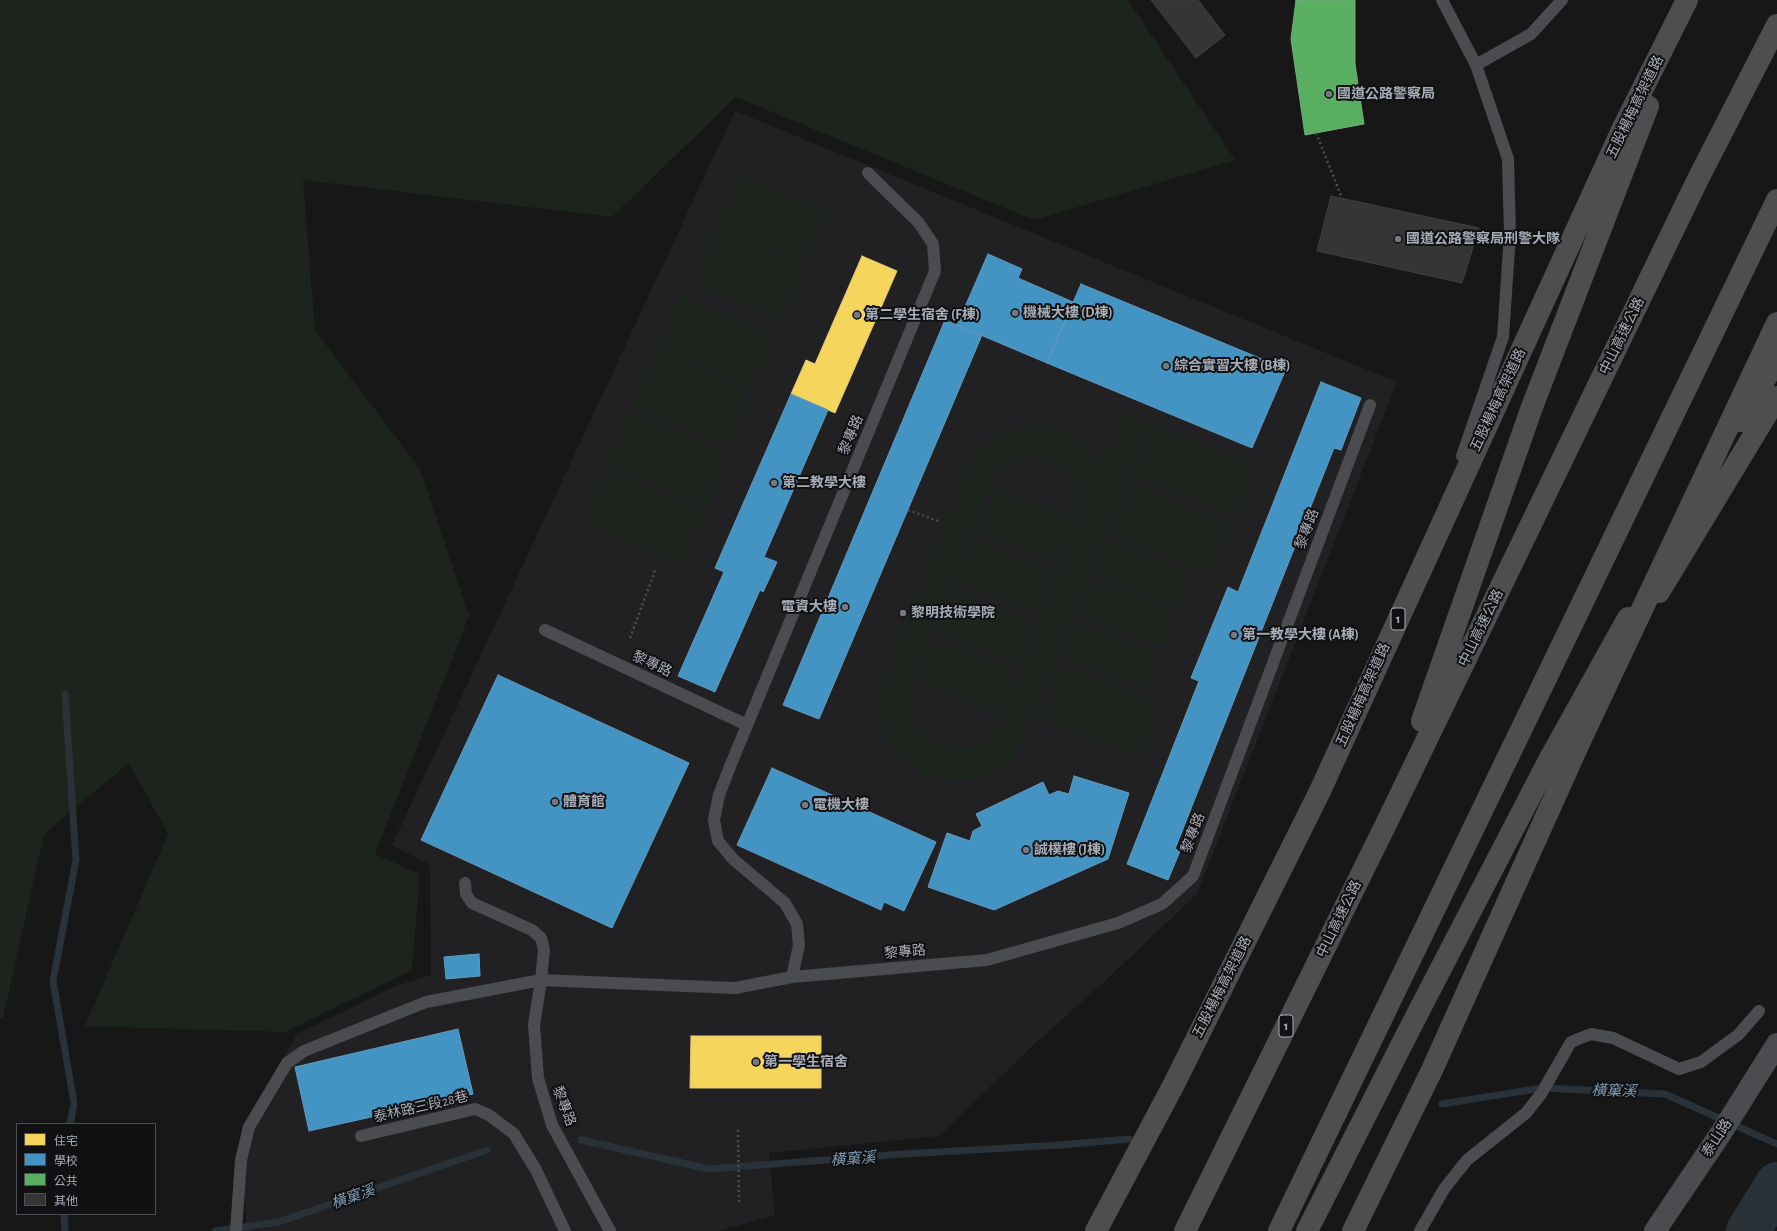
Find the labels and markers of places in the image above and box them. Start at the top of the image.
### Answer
place label: 國道公路警察局 [1337,86,1435,102]
marker: 國道公路警察局 [1324,89,1334,99]
place label: 國道公路警察局刑警大隊 [1406,231,1560,247]
marker: 國道公路警察局刑警大隊 [1393,234,1403,244]
place label: 機械大樓 (D棟) [1023,305,1113,321]
place label: 第二學生宿舍 (F棟) [865,307,980,323]
marker: 機械大樓 (D棟) [1010,308,1020,318]
marker: 第二學生宿舍 (F棟) [852,310,862,320]
place label: 綜合實習大樓 (B棟) [1174,358,1291,374]
marker: 綜合實習大樓 (B棟) [1161,361,1171,371]
place label: 第二教學大樓 [782,475,866,491]
marker: 第二教學大樓 [769,478,779,488]
place label: 電資大樓 [781,599,837,615]
marker: 電資大樓 [840,602,850,612]
place label: 黎明技術學院 [911,605,995,621]
marker: 黎明技術學院 [898,608,908,618]
place label: 第一教學大樓 (A棟) [1242,627,1359,643]
marker: 第一教學大樓 (A棟) [1229,630,1239,640]
place label: 體育館 [563,794,605,810]
marker: 體育館 [550,797,560,807]
place label: 電機大樓 [813,797,869,813]
marker: 電機大樓 [800,800,810,810]
place label: 誠樸樓 (J棟) [1034,842,1105,858]
marker: 誠樸樓 (J棟) [1021,845,1031,855]
place label: 第一學生宿舍 [764,1054,848,1070]
marker: 第一學生宿舍 [751,1057,761,1067]

